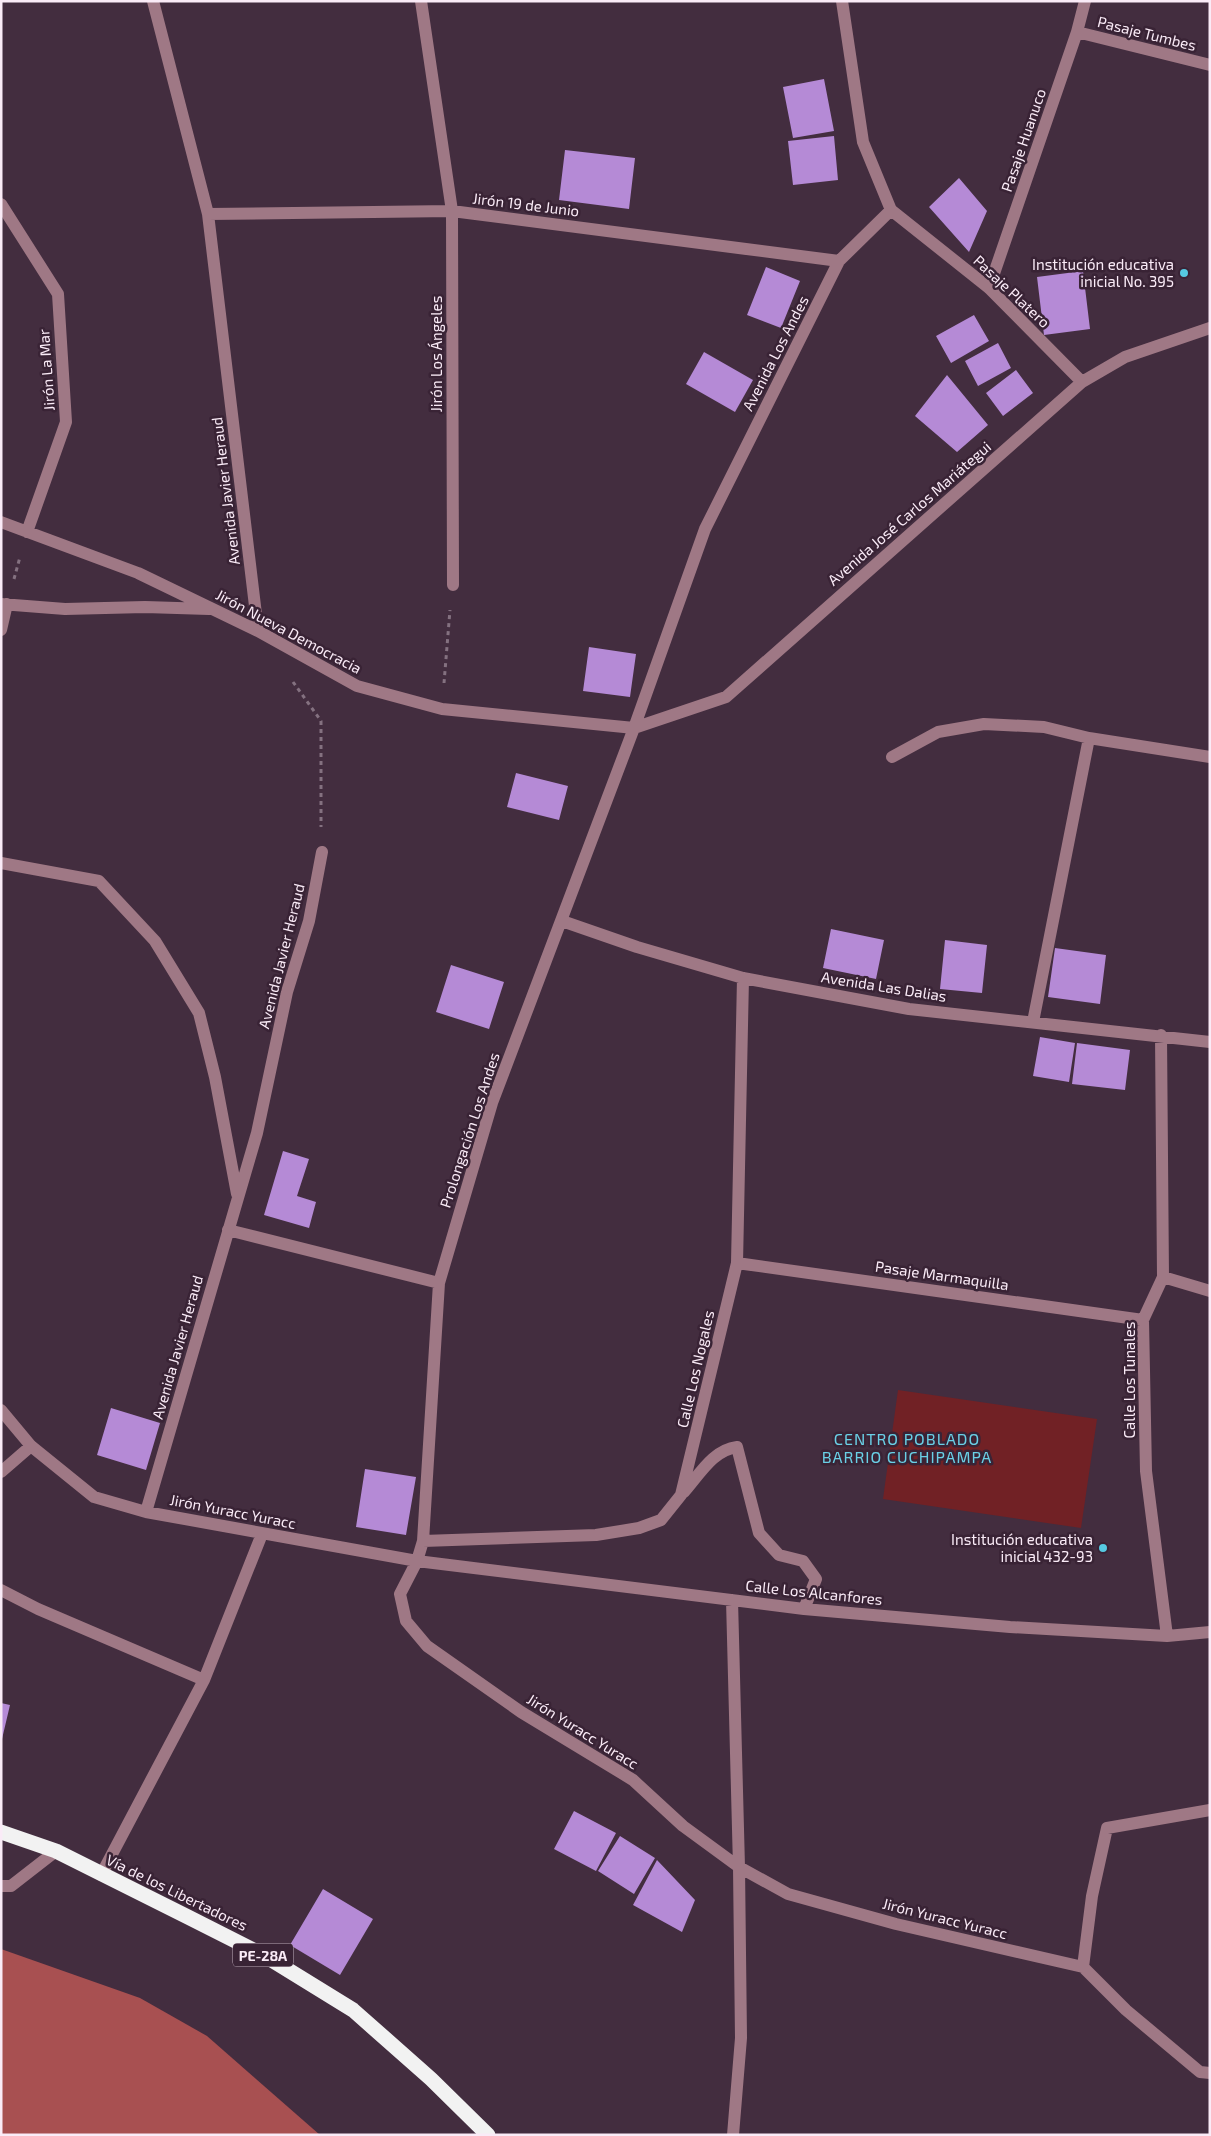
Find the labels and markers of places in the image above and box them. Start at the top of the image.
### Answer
place label: Institución educativa inicial No. 395 [1032,255,1174,290]
marker: Institución educativa inicial No. 395 [1178,267,1190,279]
place label: Institución educativa inicial 432-93 [951,1530,1093,1565]
marker: Institución educativa inicial 432-93 [1097,1542,1109,1554]

